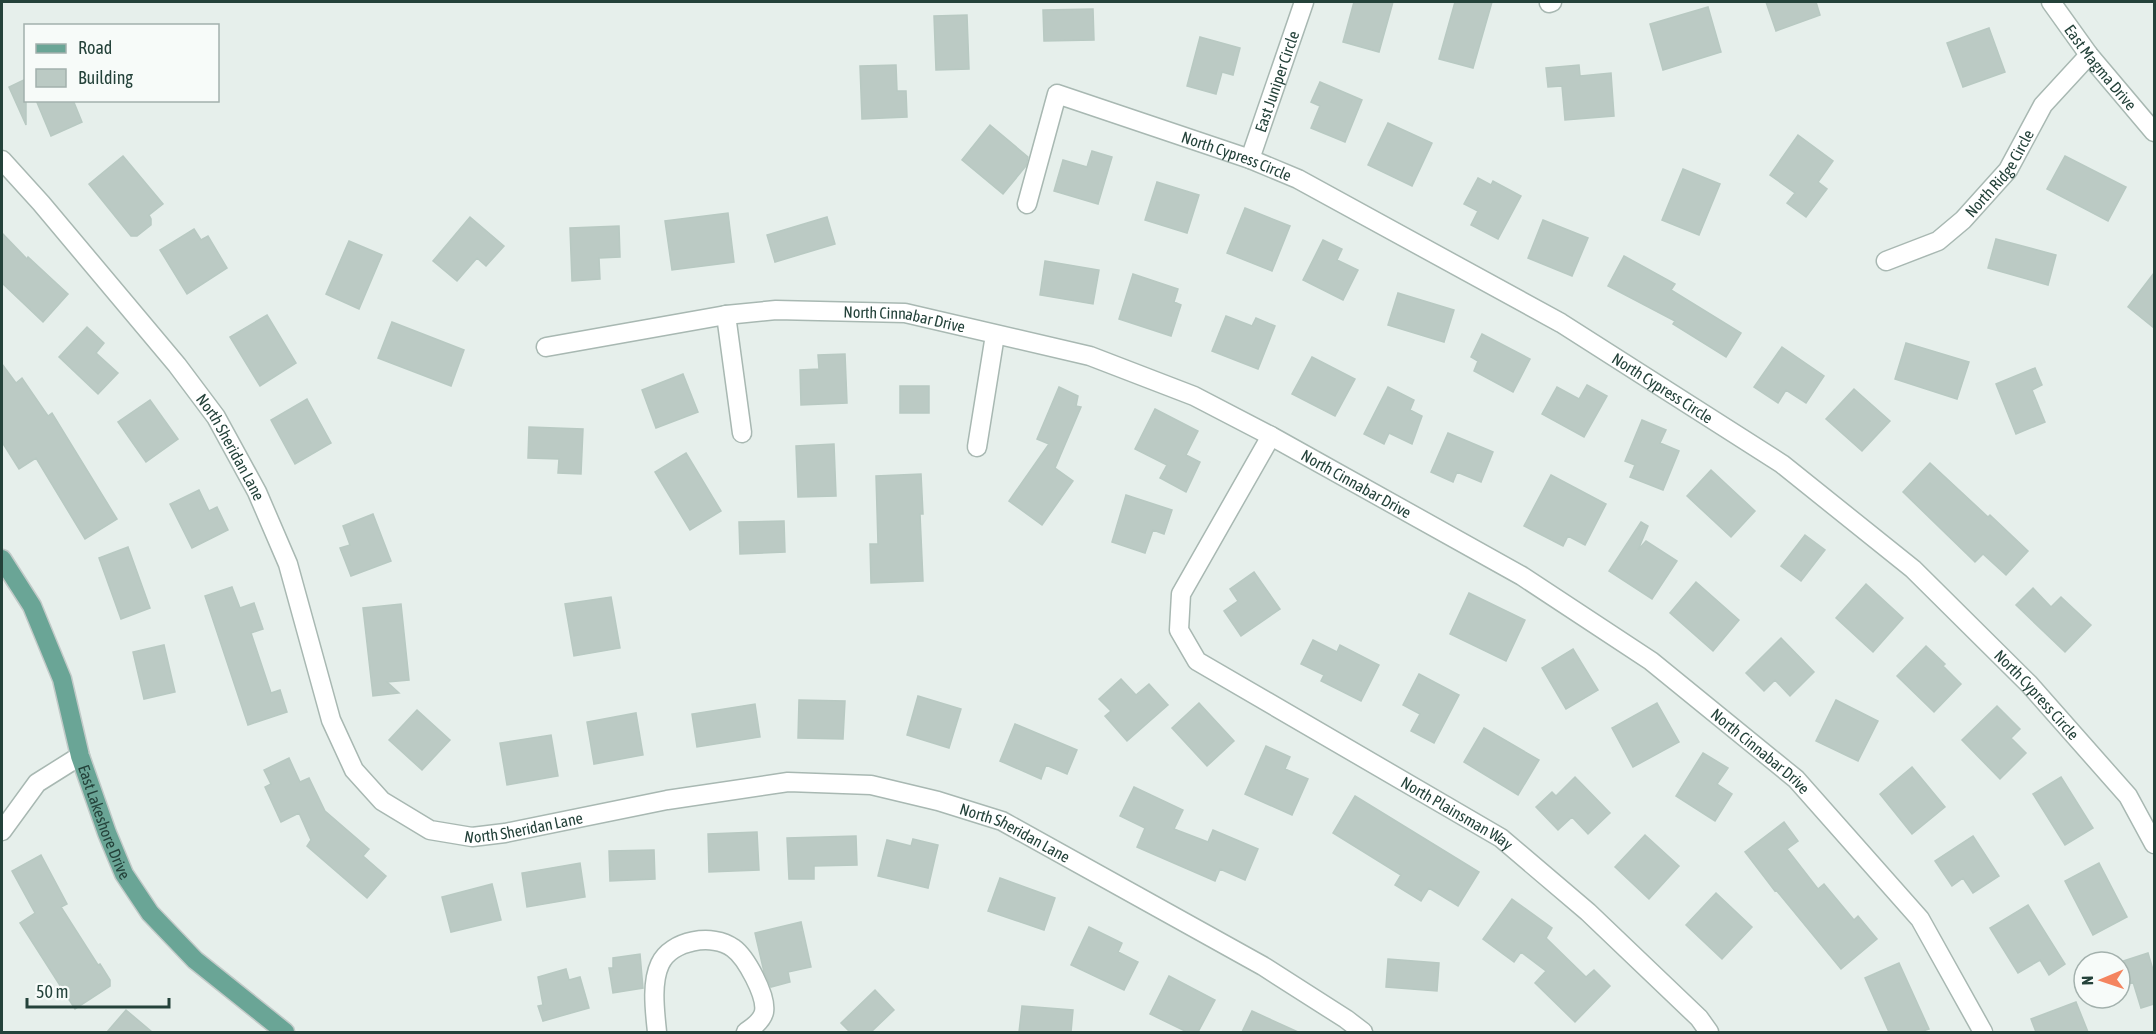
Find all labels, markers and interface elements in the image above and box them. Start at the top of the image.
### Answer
street label: East Magma Drive [2061,21,2140,113]
legend [24,24,219,102]
street label: East Juniper Circle [1251,29,1302,134]
text: Road [78,37,112,58]
text: Building [78,67,133,88]
street label: North Ridge Circle [1961,127,2037,220]
street label: North Cypress Circle [1179,128,1294,184]
street label: North Cinnabar Drive [843,303,967,336]
street label: North Cypress Circle [1609,349,1716,427]
street label: North Sheridan Lane [193,390,268,503]
street label: North Cinnabar Drive [1298,446,1415,521]
street label: North Cypress Circle [1991,646,2083,743]
street label: North Cinnabar Drive [1708,705,1814,797]
street label: East Lakeshore Drive [75,762,134,883]
street label: North Plainsman Way [1398,773,1517,854]
street label: North Sheridan Lane [958,799,1073,866]
street label: North Sheridan Lane [463,808,584,846]
north arrow [2072,950,2132,1010]
scale bar [27,971,170,1009]
text: N [2078,975,2096,986]
text: 50 m [36,981,68,1002]

